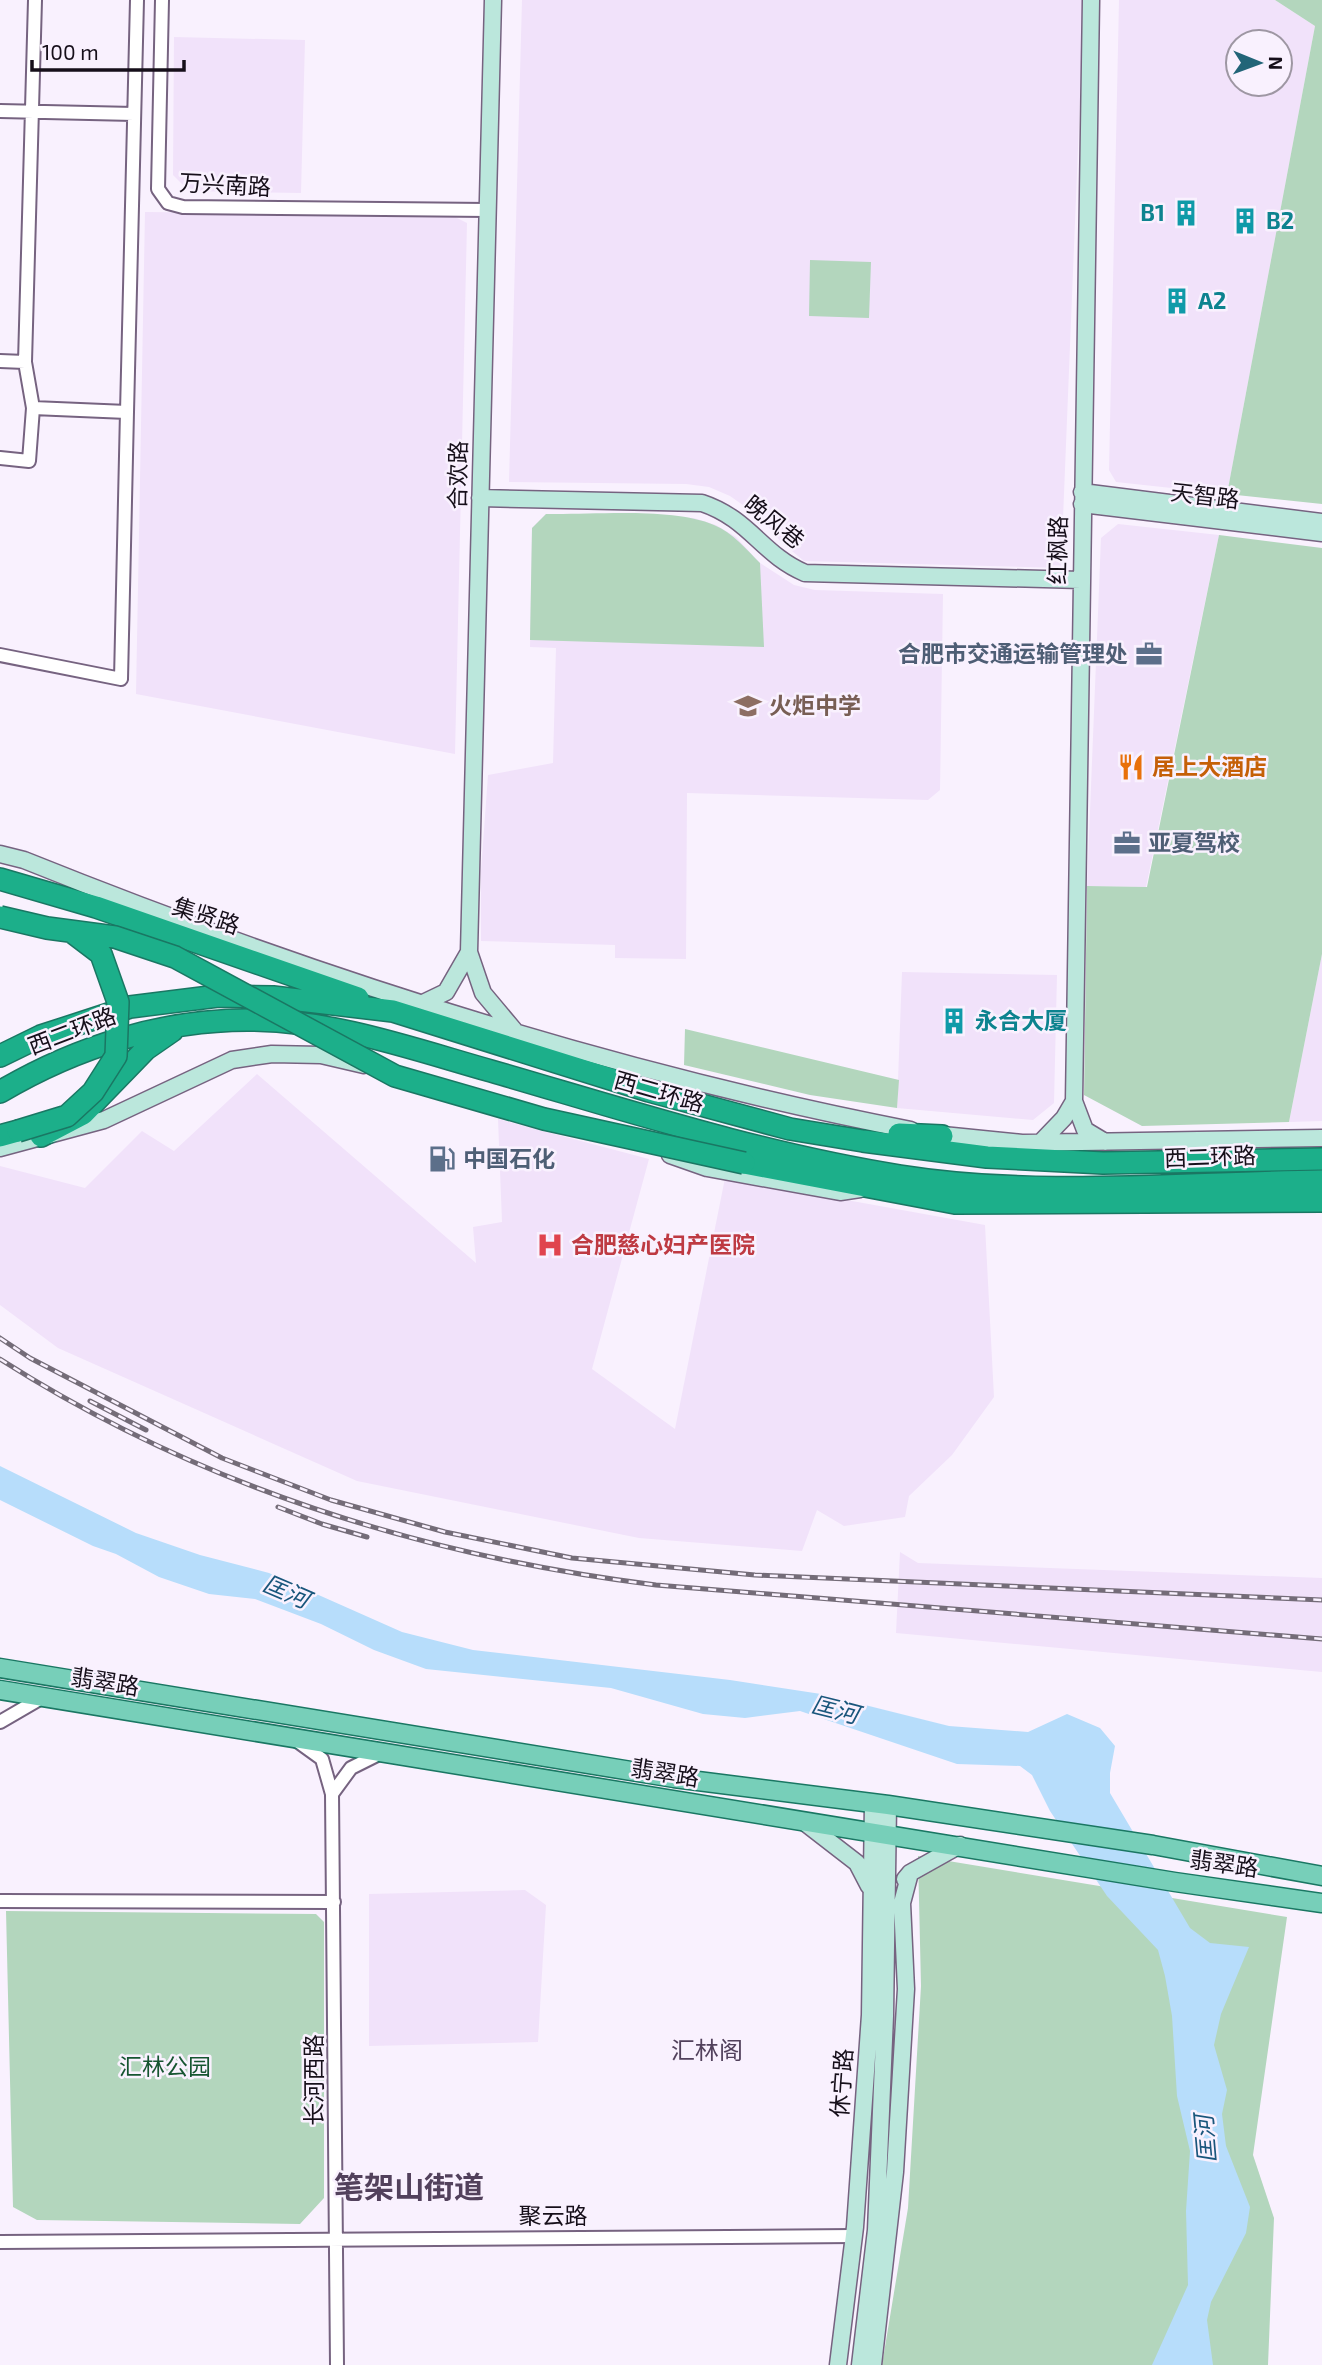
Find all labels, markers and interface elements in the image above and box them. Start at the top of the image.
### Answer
scale bar [32,28,184,72]
north arrow [1224,28,1294,98]
text: 100 m [42,39,99,64]
text: N [1265,56,1288,70]
street label: 万兴南路 [178,168,272,200]
place label: B1 [1140,198,1165,226]
building icon: B1 [1171,198,1201,228]
building icon: B2 [1230,206,1260,236]
place label: B2 [1266,206,1294,234]
building icon: A2 [1162,286,1192,316]
place label: A2 [1198,286,1226,314]
street label: 合欢路 [442,440,472,510]
street label: 天智路 [1169,477,1241,513]
street label: 晚风巷 [739,489,810,554]
street label: 红枫路 [1042,515,1072,585]
place label: 合肥市交通运输管理处 [898,639,1128,667]
office icon: 合肥市交通运输管理处 [1134,639,1164,669]
school or university icon: 火炬中学 [733,691,763,721]
place label: 火炬中学 [769,691,861,719]
restaurant icon: 居上大酒店 [1116,752,1146,782]
place label: 居上大酒店 [1152,752,1267,780]
office icon: 亚夏驾校 [1112,828,1142,858]
place label: 亚夏驾校 [1148,828,1240,856]
street label: 集贤路 [169,891,243,939]
street label: 西二环路 [24,1001,120,1060]
building icon: 永合大厦 [939,1006,969,1036]
place label: 永合大厦 [975,1006,1067,1034]
street label: 西二环路 [611,1065,707,1117]
street label: 西二环路 [1164,1140,1256,1172]
fuel station icon: 中国石化 [427,1144,457,1174]
place label: 中国石化 [463,1144,555,1172]
hospital icon: 合肥慈心妇产医院 [535,1230,565,1260]
place label: 合肥慈心妇产医院 [571,1230,755,1258]
water label: 匡河 [259,1568,318,1615]
street label: 翡翠路 [69,1662,141,1700]
water label: 匡河 [809,1689,866,1729]
street label: 翡翠路 [629,1753,701,1791]
street label: 翡翠路 [1188,1844,1260,1882]
street label: 长河西路 [299,2034,327,2126]
district label: 汇林阁 [671,2035,743,2064]
street label: 休宁路 [825,2048,857,2118]
park label: 汇林公园 [119,2052,211,2080]
water label: 匡河 [1188,2110,1221,2164]
district label: 笔架山街道 [334,2168,484,2204]
street label: 聚云路 [519,2201,588,2229]

